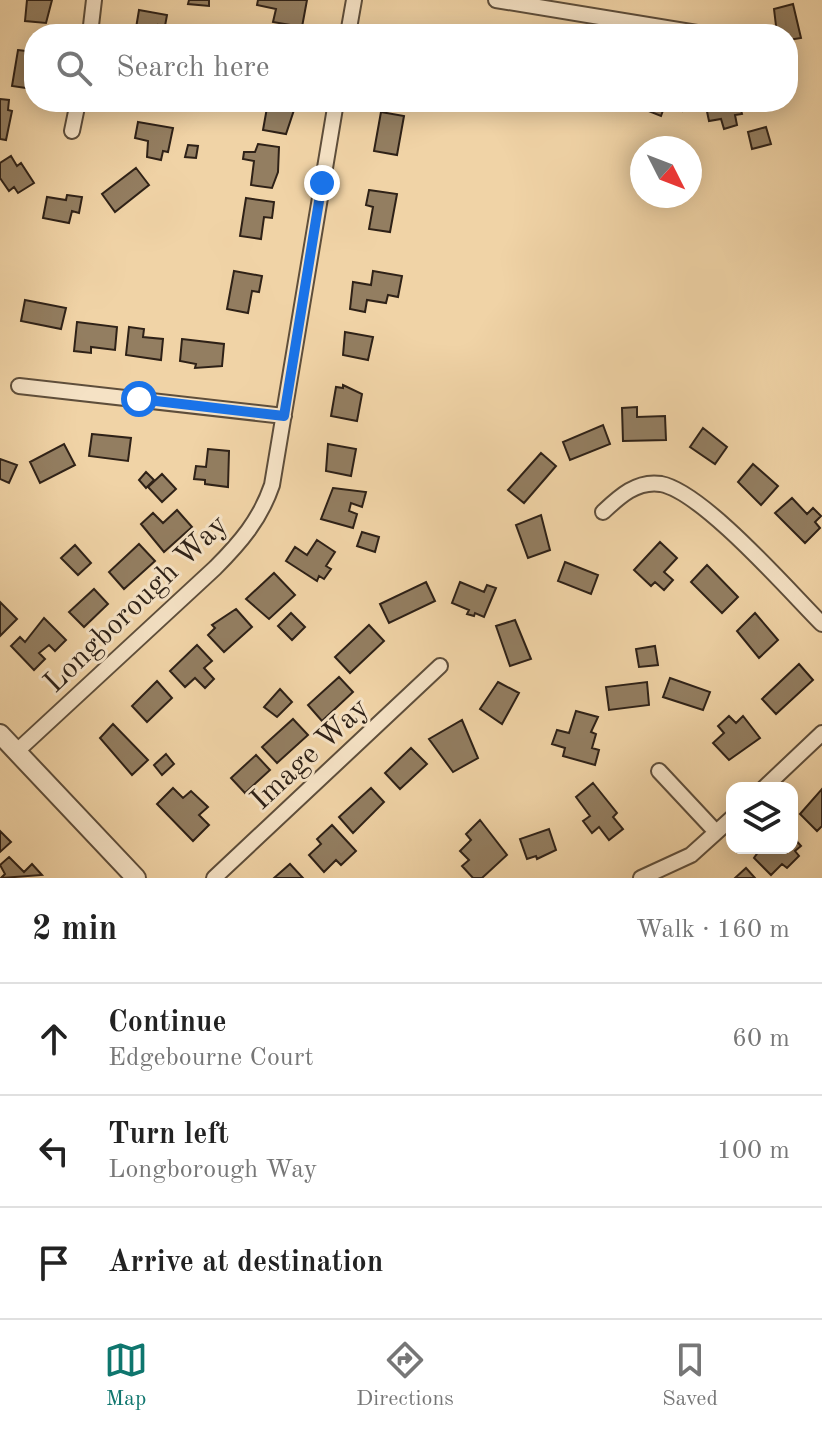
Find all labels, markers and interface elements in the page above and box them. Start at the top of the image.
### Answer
search box [24,24,798,112]
icon: search [52,46,96,90]
text: Search here [116,53,270,83]
north arrow [630,136,702,208]
route end [304,165,340,201]
route start [121,381,157,417]
street label: Longborough Way [39,510,234,699]
street label: Image Way [246,693,375,816]
map controls [726,782,798,854]
button: layers [726,782,798,854]
text: 2 min [32,913,117,947]
text: Walk · 160 m [636,917,790,943]
text: Continue [108,1008,227,1038]
icon: ahead [32,1017,76,1061]
text: 60 m [732,1026,790,1052]
text: Edgebourne Court [108,1045,314,1071]
text: Turn left [108,1120,229,1150]
icon: left [32,1129,76,1173]
text: 100 m [717,1138,790,1164]
text: Longborough Way [108,1157,317,1183]
icon: arrive [32,1241,76,1285]
text: Arrive at destination [108,1248,383,1278]
tab: Map [104,1338,148,1413]
tab: Directions [356,1338,454,1413]
tab: Saved [662,1338,718,1413]

